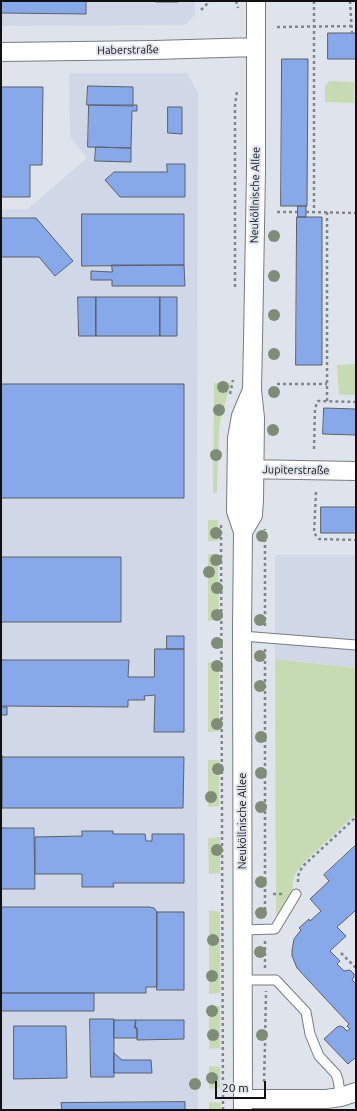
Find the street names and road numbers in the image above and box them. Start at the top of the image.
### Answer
street label: Haberstraße [97,43,159,57]
street label: Neuköllnische Allee [248,147,262,243]
street label: Jupiterstraße [262,463,330,477]
street label: Neuköllnische Allee [235,773,249,869]

